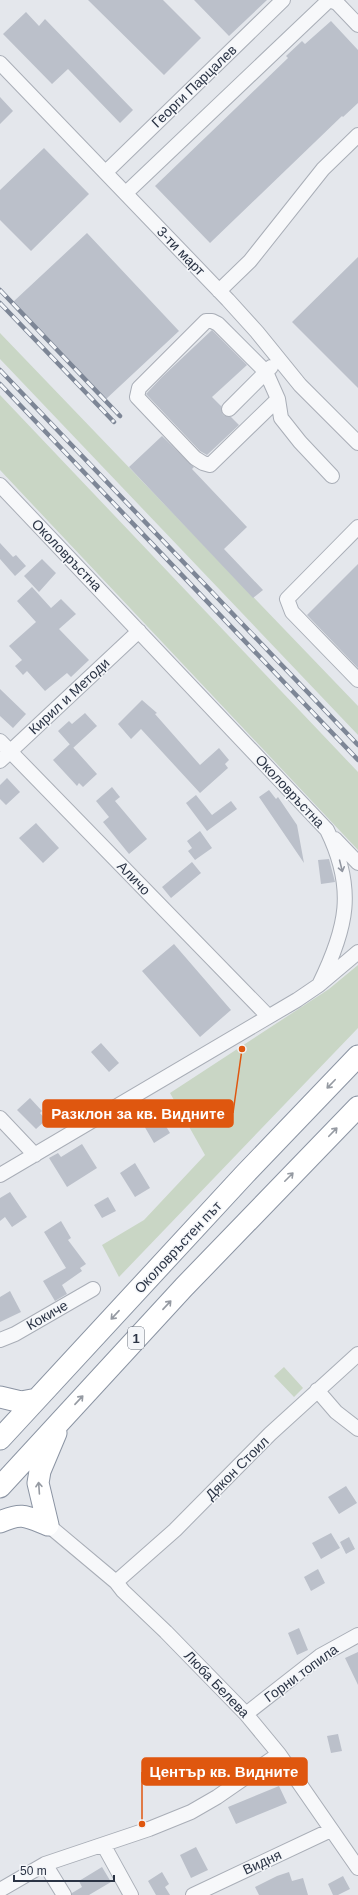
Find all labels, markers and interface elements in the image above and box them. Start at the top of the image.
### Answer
street label: Георги Парцалев [148,41,240,131]
street label: 3-ти март [154,223,209,279]
street label: Околовръстна [29,516,105,594]
street label: Кирил и Методи [25,655,113,737]
street label: Околовръстна [252,751,328,831]
street label: Аличо [114,858,154,898]
one-way arrow [338,859,345,872]
one-way arrow [326,1079,336,1089]
callout: Разклон за кв. Видните [43,1100,233,1127]
text: Разклон за кв. Видните [51,1105,225,1122]
one-way arrow [328,1127,338,1137]
one-way arrow [284,1172,294,1182]
street label: Околовръстен път [131,1197,225,1296]
street label: Кокиче [24,1297,71,1333]
one-way arrow [162,1300,172,1310]
one-way arrow [110,1309,119,1320]
road number: 1 [128,1327,144,1349]
one-way arrow [74,1396,83,1406]
street label: Дякон Стоил [202,1433,272,1503]
one-way arrow [35,1482,43,1495]
street label: Горни топила [261,1641,341,1705]
street label: Люба Белева [181,1647,253,1721]
callout: Център кв. Видните [142,1758,307,1785]
text: Център кв. Видните [150,1763,298,1780]
street label: Видня [240,1846,284,1878]
scale bar [14,1857,114,1883]
text: 50 m [20,1864,47,1878]

